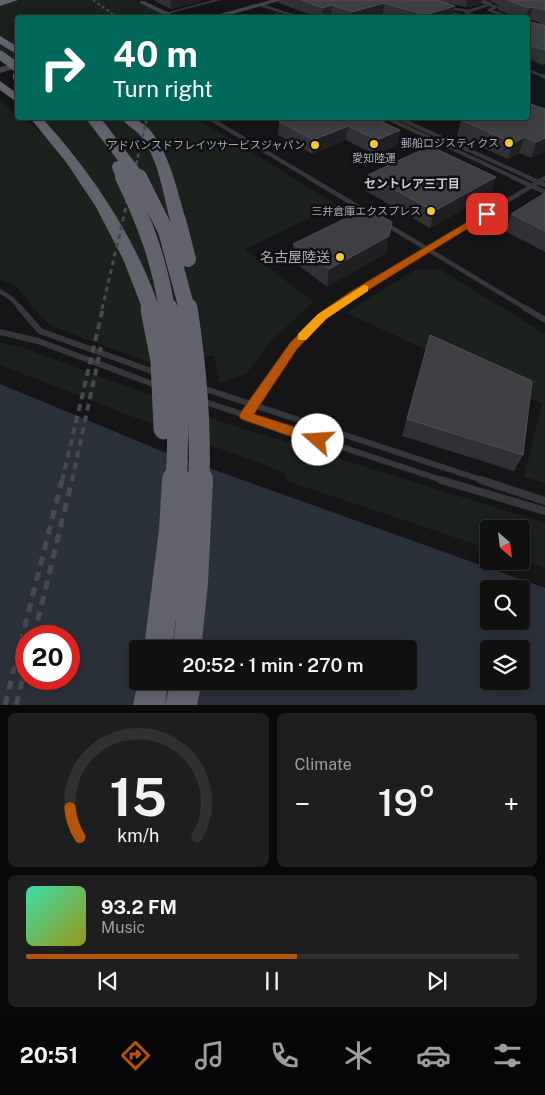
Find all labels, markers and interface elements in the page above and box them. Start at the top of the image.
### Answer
text: 40 m [113,34,198,75]
icon: right [30,35,95,100]
text: Turn right [113,76,213,102]
place label: 郵船ロジスティクス [401,137,499,149]
marker: 郵船ロジスティクス [503,137,515,149]
marker: 愛知陸運 [368,138,380,150]
place label: アドバンスドフレイツサービスジャパン [107,139,305,151]
marker: アドバンスドフレイツサービスジャパン [309,139,321,151]
place label: 愛知陸運 [352,152,396,164]
district label: セントレア三丁目 [364,177,460,191]
pin [466,193,508,235]
icon: arrive [473,200,501,228]
place label: 三井倉庫エクスプレス [311,205,421,217]
marker: 三井倉庫エクスプレス [425,205,437,217]
place label: 名古屋陸送 [260,249,330,265]
marker: 名古屋陸送 [334,251,346,263]
position arrow [291,413,343,465]
north arrow [480,520,530,570]
map controls [480,520,530,690]
button: search [480,580,530,630]
speed limit sign: 20 [15,625,80,690]
button: layers [480,640,530,690]
text: 20:52 · 1 min · 270 m [182,654,364,676]
text: Climate [295,755,352,774]
text: 15 [110,767,167,828]
text: 19° [378,780,436,825]
text: − [295,787,310,820]
text: + [503,787,519,820]
text: km/h [117,825,159,846]
text: 93.2 FM [101,896,177,918]
text: Music [101,918,145,937]
icon: previous [94,967,122,995]
icon: pause [258,967,286,995]
icon: next [423,967,451,995]
icon: directions [118,1038,153,1073]
icon: music [192,1038,227,1073]
icon: phone [267,1038,302,1073]
icon: climate [341,1038,376,1073]
icon: car [416,1038,451,1073]
icon: filters [490,1038,525,1073]
text: 20:51 [20,1042,78,1068]

